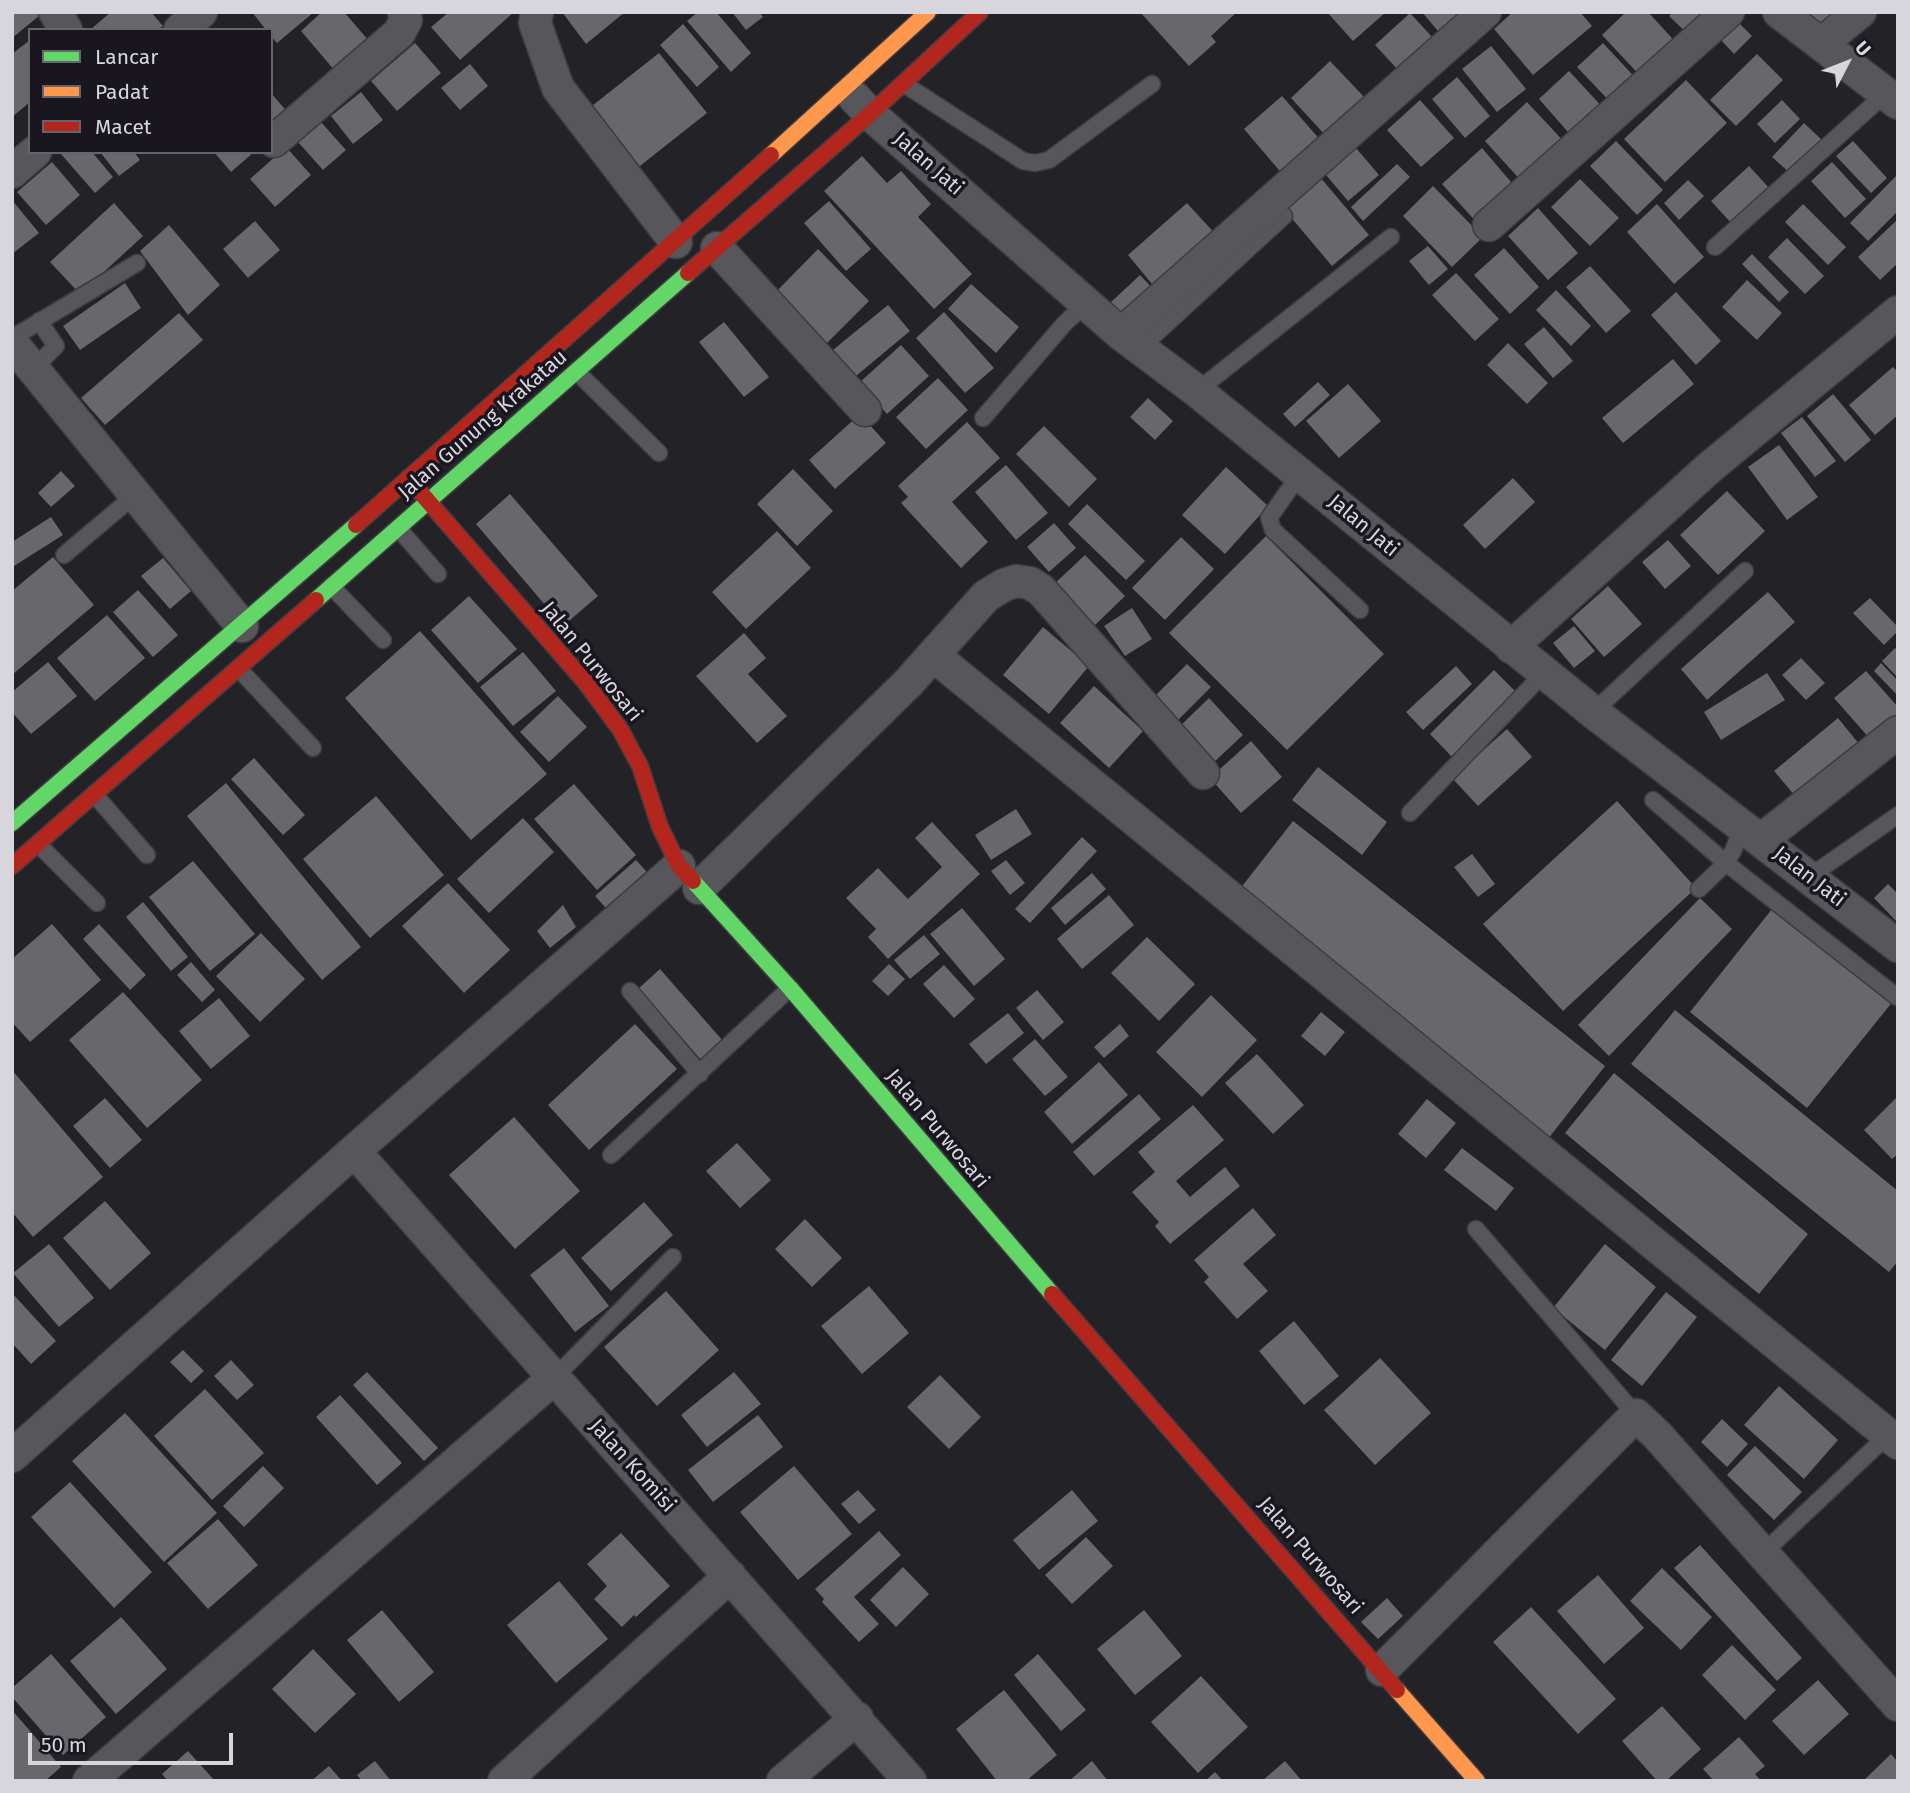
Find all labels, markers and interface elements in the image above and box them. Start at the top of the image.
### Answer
legend [28,28,273,154]
north arrow [1812,28,1882,98]
text: U [1850,36,1876,61]
text: Lancar [95,44,158,70]
text: Padat [95,79,149,105]
text: Macet [95,114,151,140]
street label: Jalan Jati [888,127,968,201]
street label: Jalan Gunung Krakatau [393,345,573,505]
street label: Jalan Jati [1323,489,1403,563]
street label: Jalan Purwosari [535,597,647,727]
street label: Jalan Jati [1768,841,1850,913]
street label: Jalan Purwosari [880,1064,994,1194]
street label: Jalan Komisi [584,1414,680,1518]
street label: Jalan Purwosari [1252,1492,1368,1620]
scale bar [32,1720,236,1764]
text: 50 m [41,1732,87,1758]

